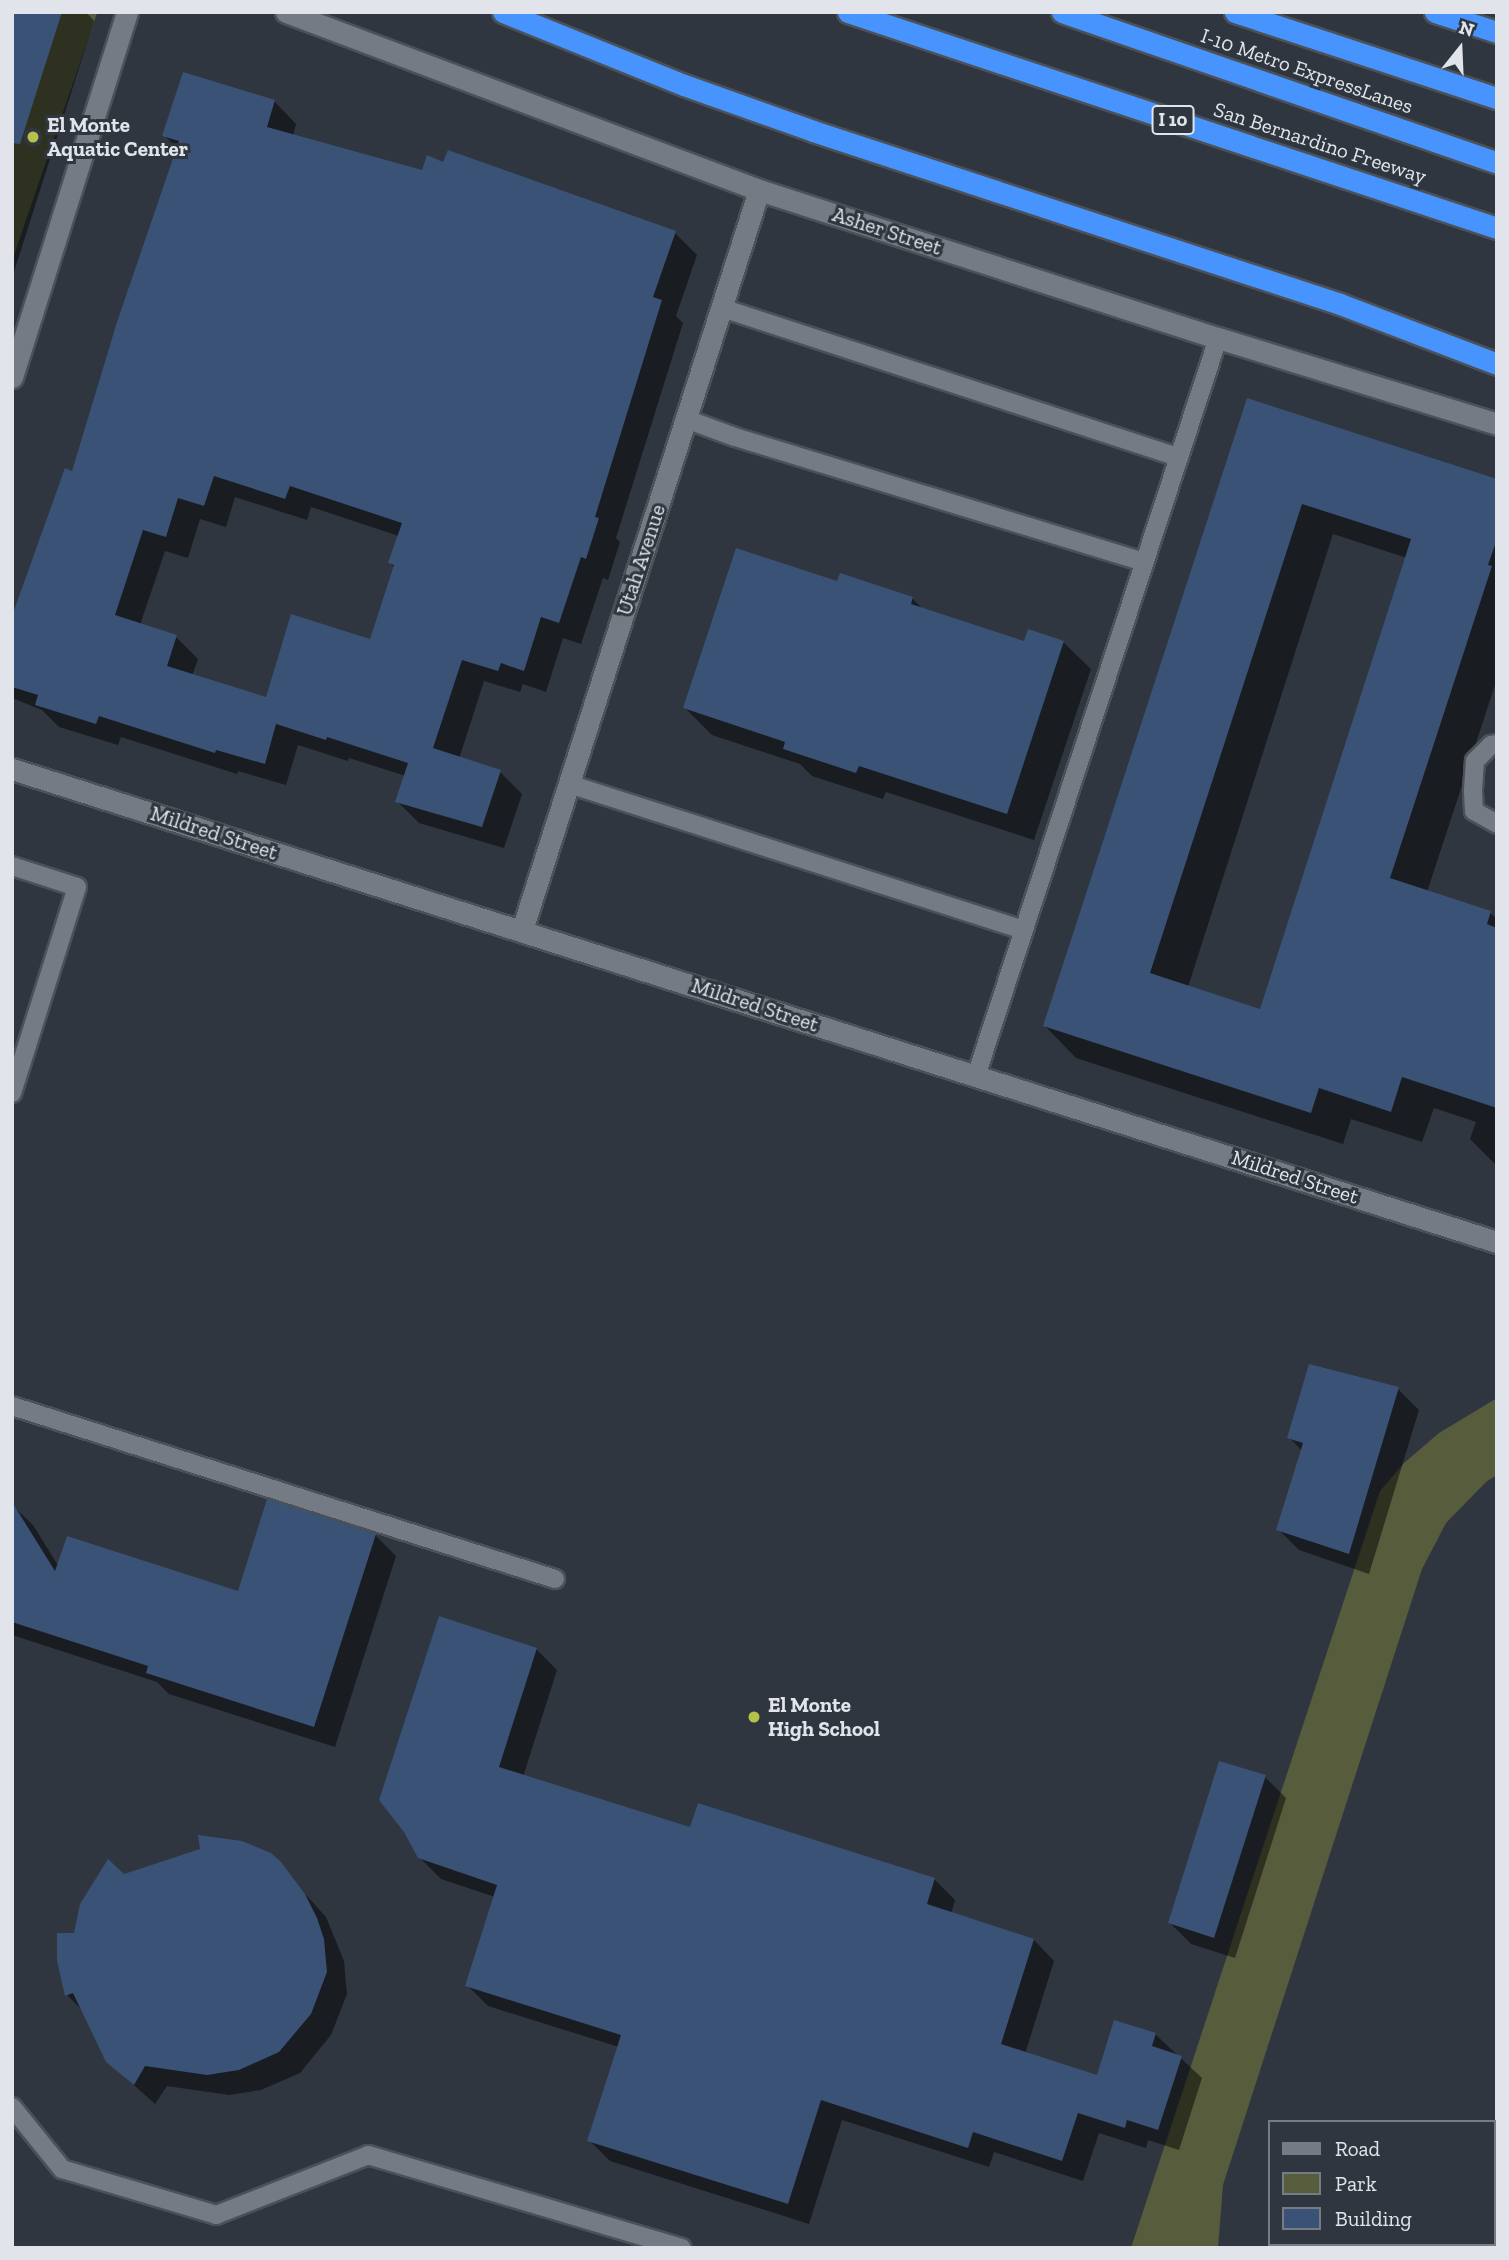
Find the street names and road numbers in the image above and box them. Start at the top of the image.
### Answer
street label: I-10 Metro ExpressLanes [1198,23,1416,119]
street label: San Bernardino Freeway [1210,97,1430,189]
road number: I 10 [1150,104,1196,136]
street label: Asher Street [829,202,945,260]
street label: Utah Avenue [611,501,671,619]
street label: Mildred Street [147,801,281,865]
street label: Mildred Street [688,973,822,1037]
street label: Mildred Street [1228,1145,1362,1209]

